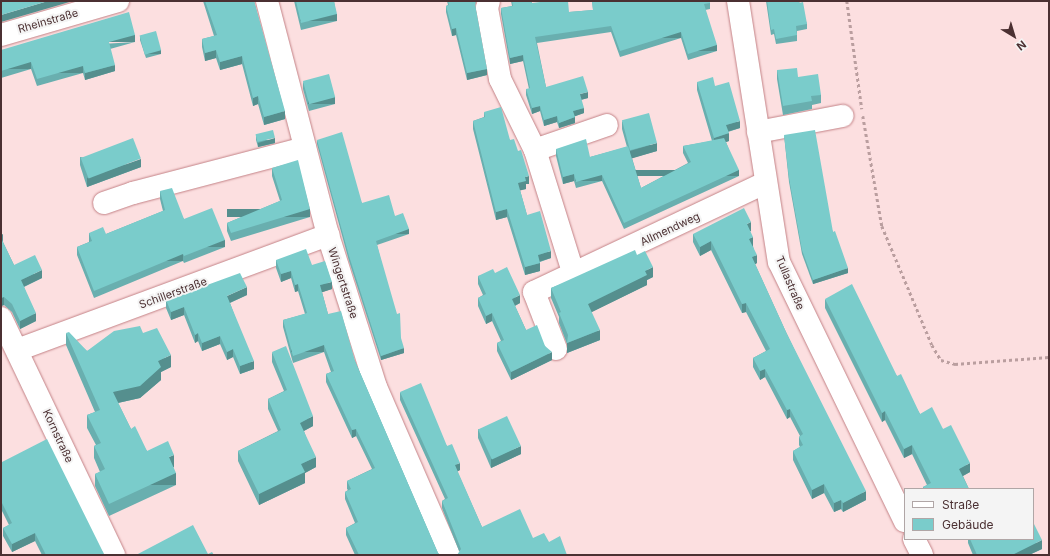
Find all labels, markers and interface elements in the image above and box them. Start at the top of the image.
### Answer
street label: Rheinstraße [16,6,80,36]
north arrow [994,16,1034,56]
text: N [1014,37,1029,54]
street label: Allmendweg [638,209,702,249]
street label: Wingertstraße [325,246,361,320]
street label: Tullastraße [773,254,807,312]
street label: Schillerstraße [137,275,209,311]
street label: Kornstraße [40,407,76,465]
legend [904,488,1034,540]
text: Straße [942,497,979,512]
text: Gebäude [942,517,994,532]

